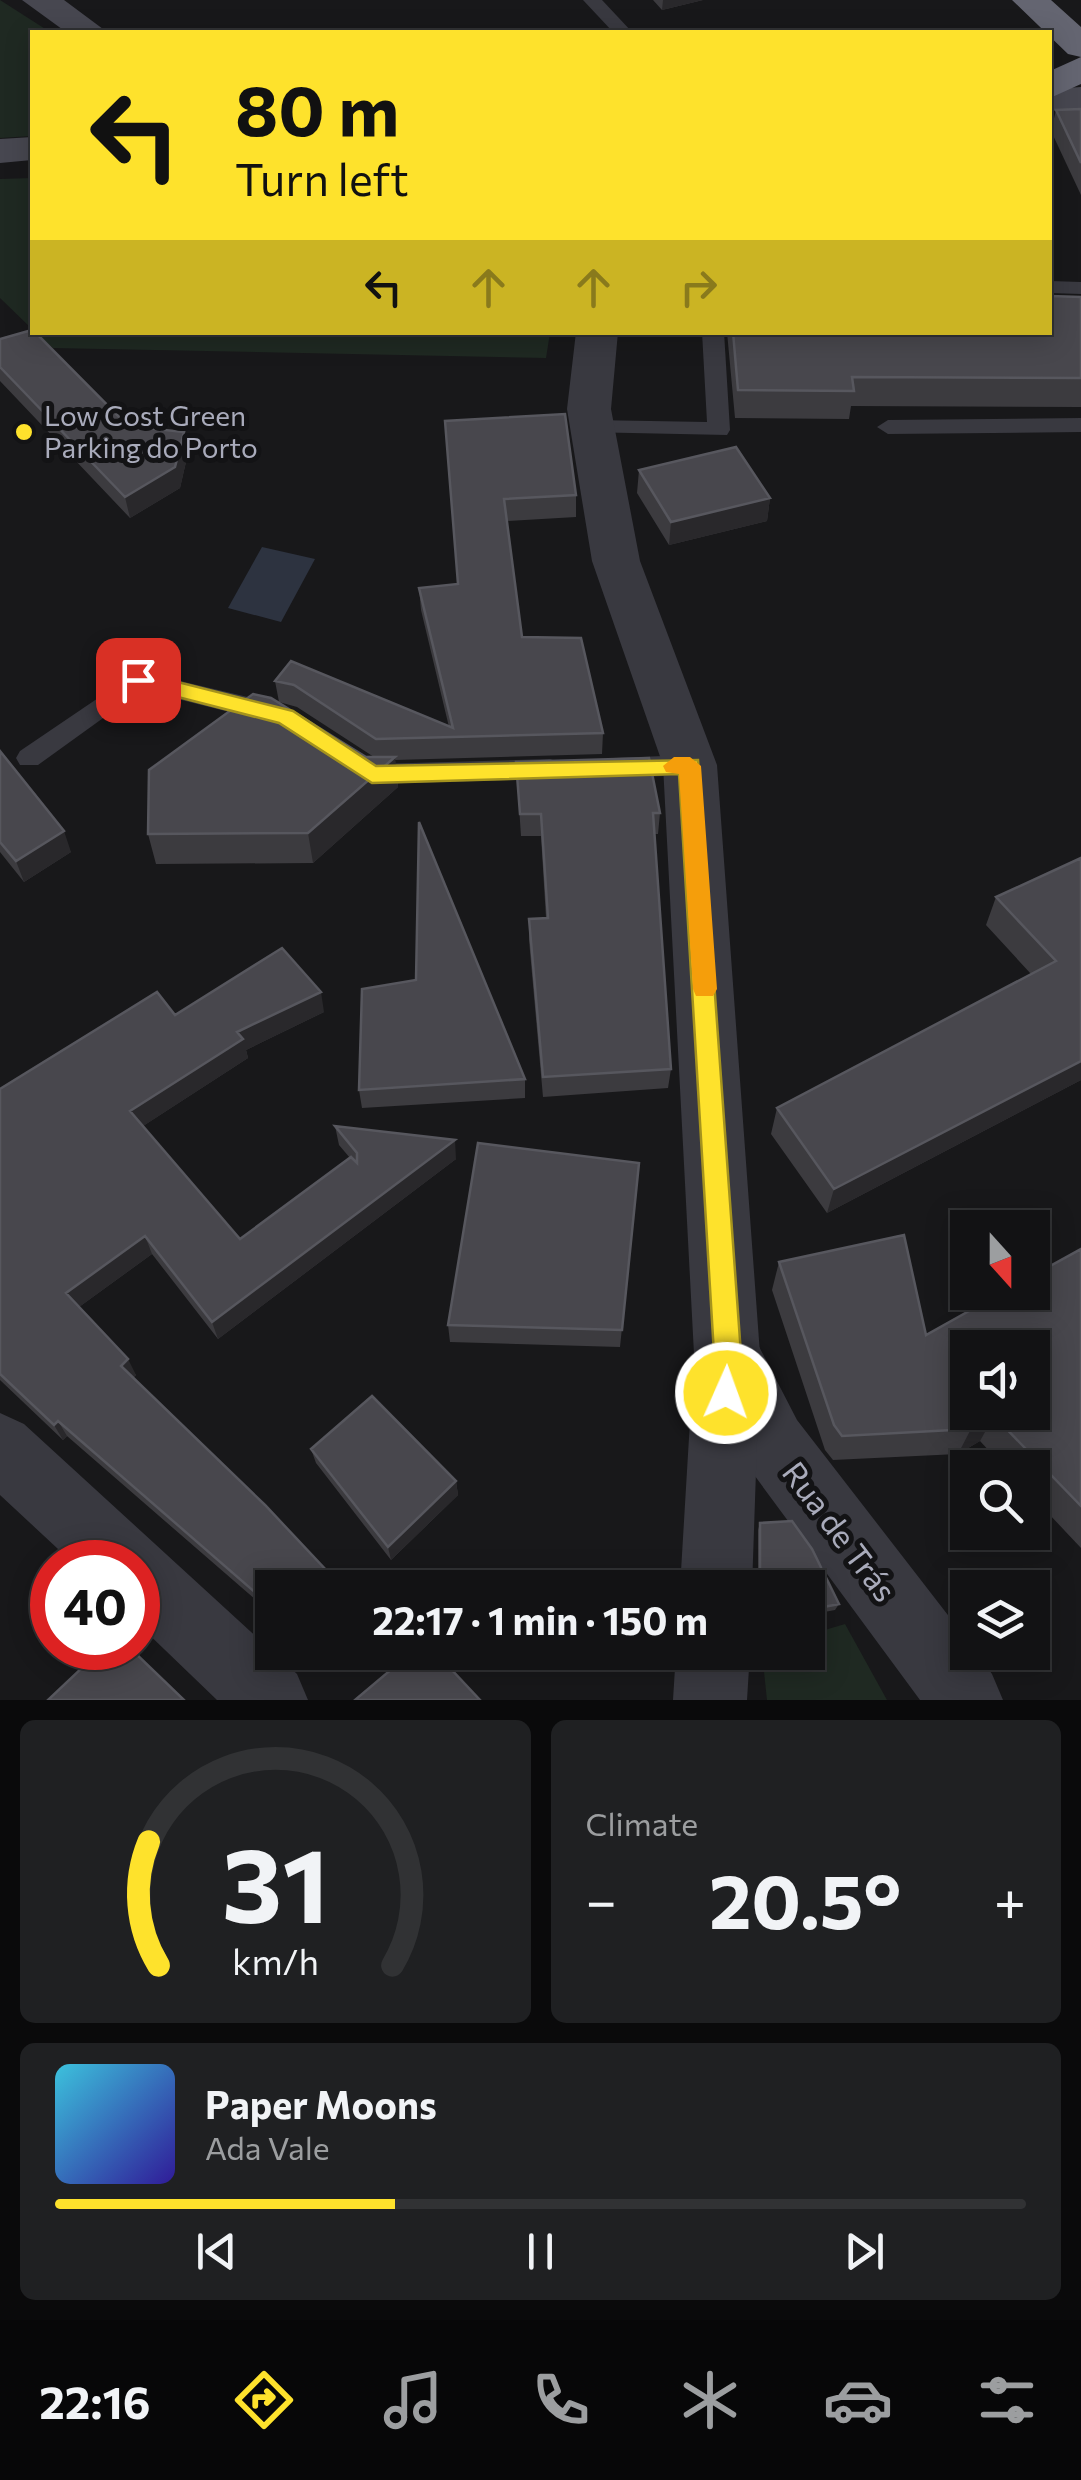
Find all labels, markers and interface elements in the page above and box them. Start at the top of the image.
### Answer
text: 80 m [235,65,399,150]
icon: left [70,70,200,200]
text: Turn left [235,150,409,205]
icon: left [356,260,411,315]
icon: ahead [461,260,516,315]
icon: ahead [566,260,621,315]
icon: right [671,260,726,315]
place label: Low Cost Green Parking do Porto [44,398,258,464]
marker: Low Cost Green Parking do Porto [13,421,35,443]
pin [96,638,181,723]
icon: arrive [111,653,166,708]
north arrow [950,1210,1050,1310]
map controls [950,1210,1050,1670]
button: sound [950,1330,1050,1430]
position arrow [674,1341,778,1445]
button: search [950,1450,1050,1550]
street label: Rua de Trás [775,1453,906,1609]
speed limit sign: 40 [30,1540,160,1670]
button: layers [950,1570,1050,1670]
text: 22:17 · 1 min · 150 m [372,1596,708,1643]
text: Climate [586,1803,698,1843]
text: 31 [221,1817,329,1944]
text: 20.5° [709,1853,901,1944]
text: − [586,1865,617,1932]
text: + [994,1865,1026,1932]
text: km/h [232,1939,319,1982]
text: Paper Moons [205,2080,437,2127]
text: Ada Vale [205,2127,330,2167]
icon: previous [189,2224,244,2279]
icon: pause [513,2224,568,2279]
icon: next [837,2224,892,2279]
icon: directions [229,2365,299,2435]
icon: music [378,2365,448,2435]
icon: phone [526,2365,596,2435]
icon: climate [675,2365,745,2435]
icon: car [823,2365,893,2435]
icon: filters [972,2365,1042,2435]
text: 22:16 [39,2373,151,2428]

